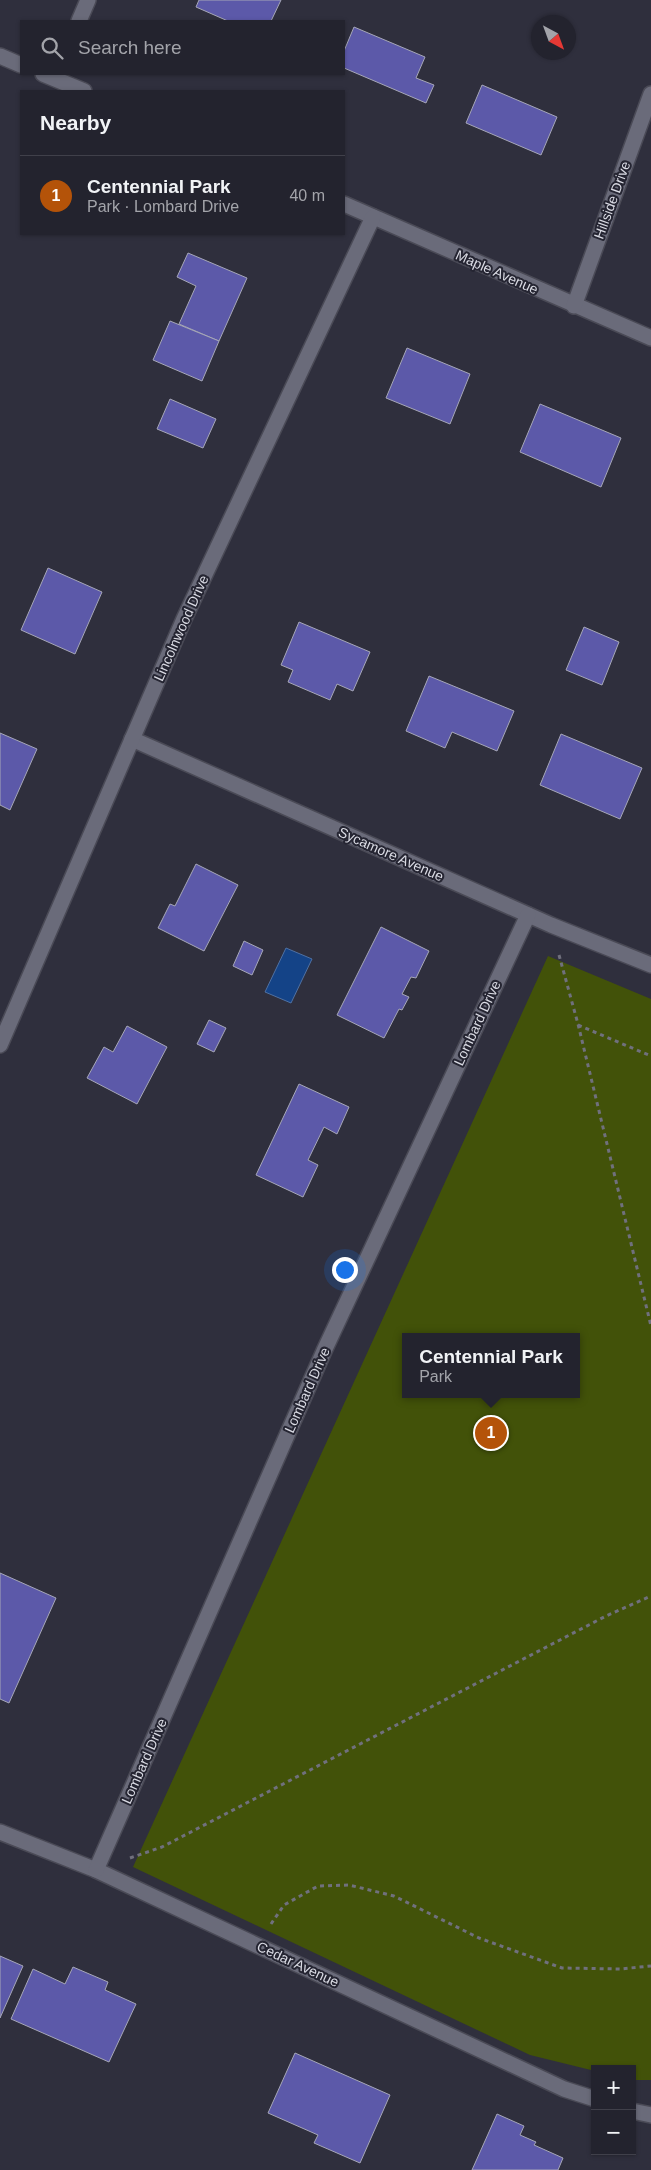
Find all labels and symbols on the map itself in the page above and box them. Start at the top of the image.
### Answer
north arrow [531,15,576,60]
street label: Hillside Drive [591,159,634,241]
street label: Maple Avenue [453,247,541,297]
street label: Lincolnwood Drive [150,572,212,684]
street label: Sycamore Avenue [336,824,446,884]
street label: Lombard Drive [450,978,504,1068]
your location [332,1257,358,1283]
street label: Lombard Drive [281,1345,333,1435]
pin: 1 [475,1414,507,1452]
street label: Lombard Drive [118,1716,170,1806]
street label: Cedar Avenue [255,1938,342,1990]

